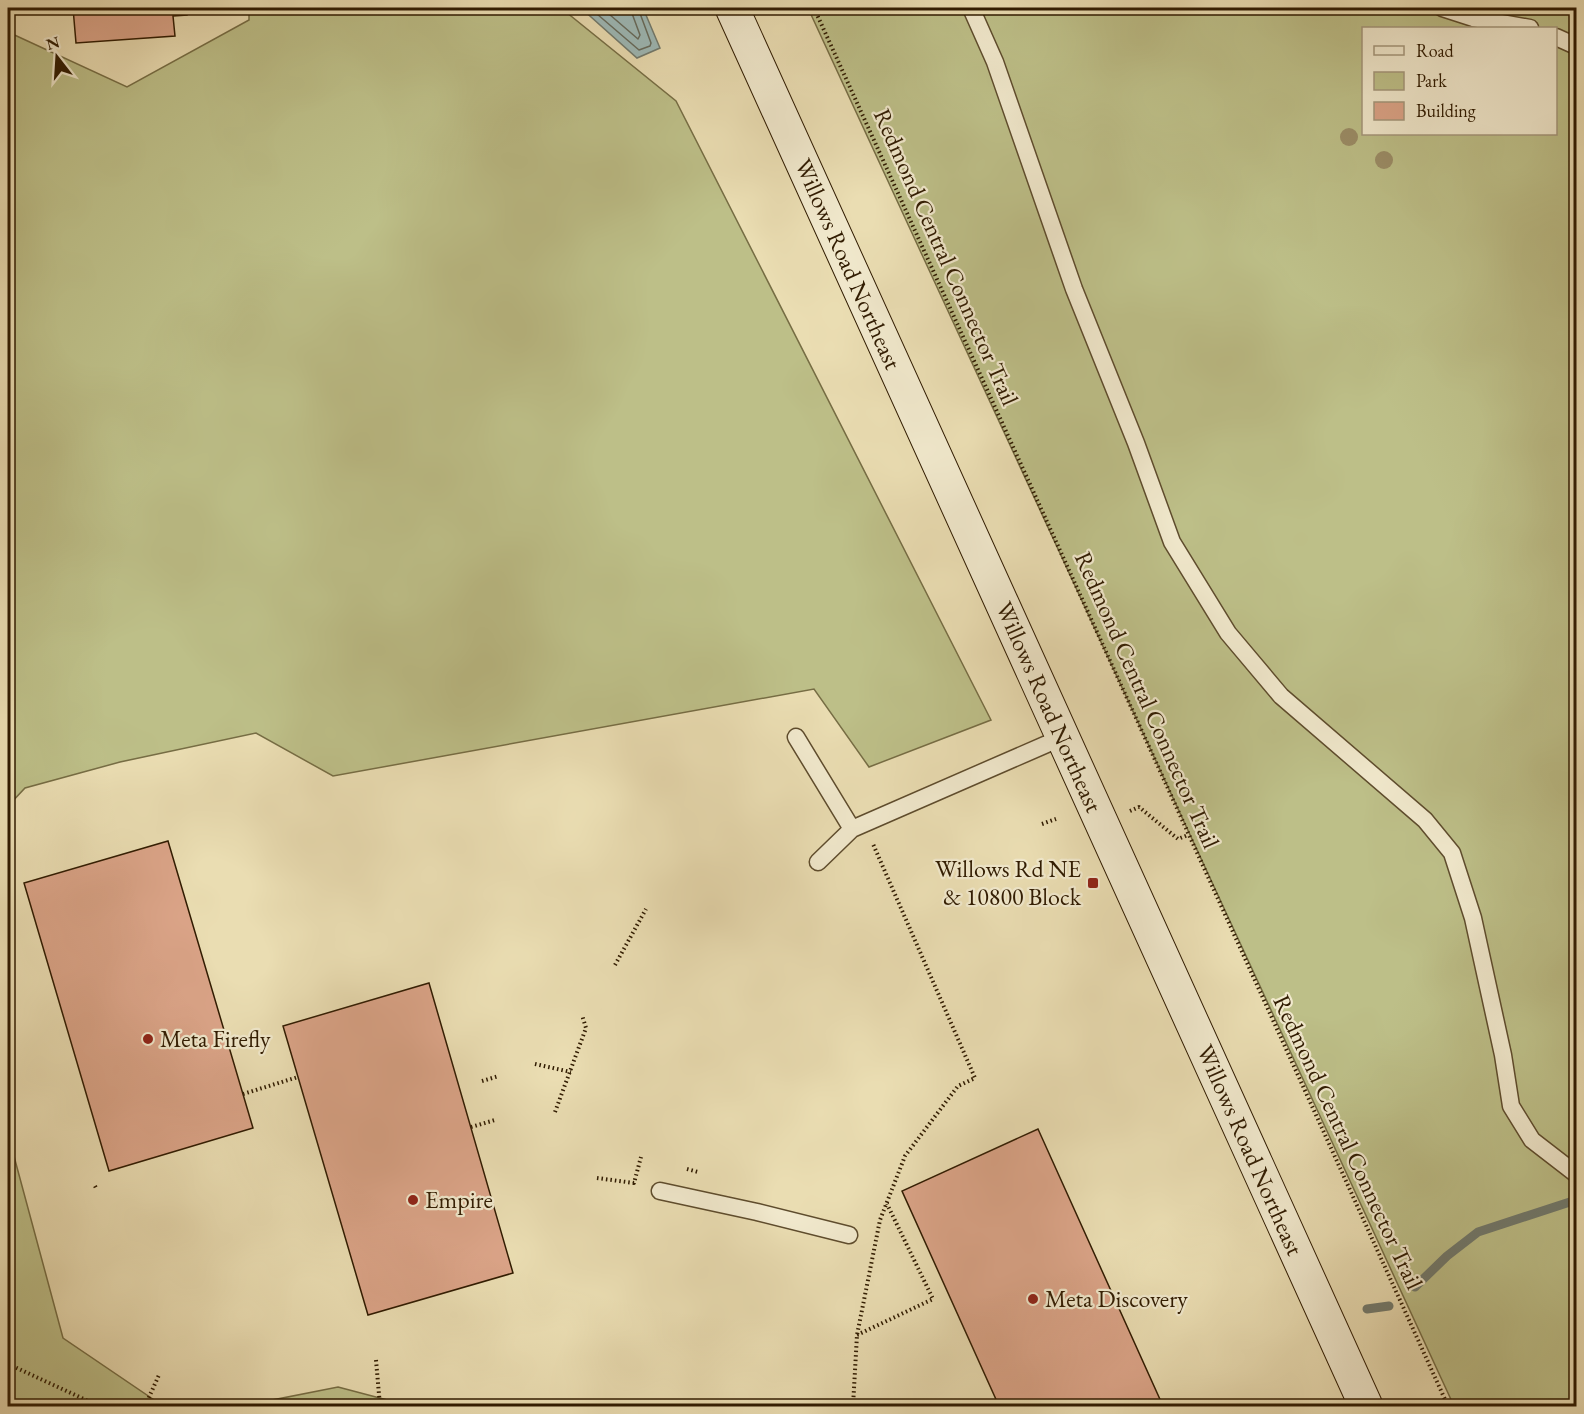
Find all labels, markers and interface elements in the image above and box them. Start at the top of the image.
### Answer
north arrow [27,27,87,87]
legend [1362,27,1557,135]
text: N [43,31,62,55]
text: Road [1416,39,1455,62]
text: Park [1416,69,1447,92]
text: Building [1416,99,1476,122]
street label: Redmond Central Connector Trail [867,104,1026,410]
street label: Willows Road Northeast [788,154,909,374]
street label: Redmond Central Connector Trail [1068,547,1227,853]
street label: Willows Road Northeast [989,597,1110,817]
place label: Willows Rd NE & 10800 Block [935,853,1082,912]
marker: Willows Rd NE & 10800 Block [1086,876,1100,890]
street label: Redmond Central Connector Trail [1266,989,1431,1294]
place label: Meta Firefly [160,1023,271,1054]
marker: Meta Firefly [141,1032,155,1046]
street label: Willows Road Northeast [1190,1040,1311,1260]
place label: Empire [425,1184,493,1215]
marker: Empire [406,1193,420,1207]
place label: Meta Discovery [1045,1283,1188,1314]
marker: Meta Discovery [1026,1292,1040,1306]

